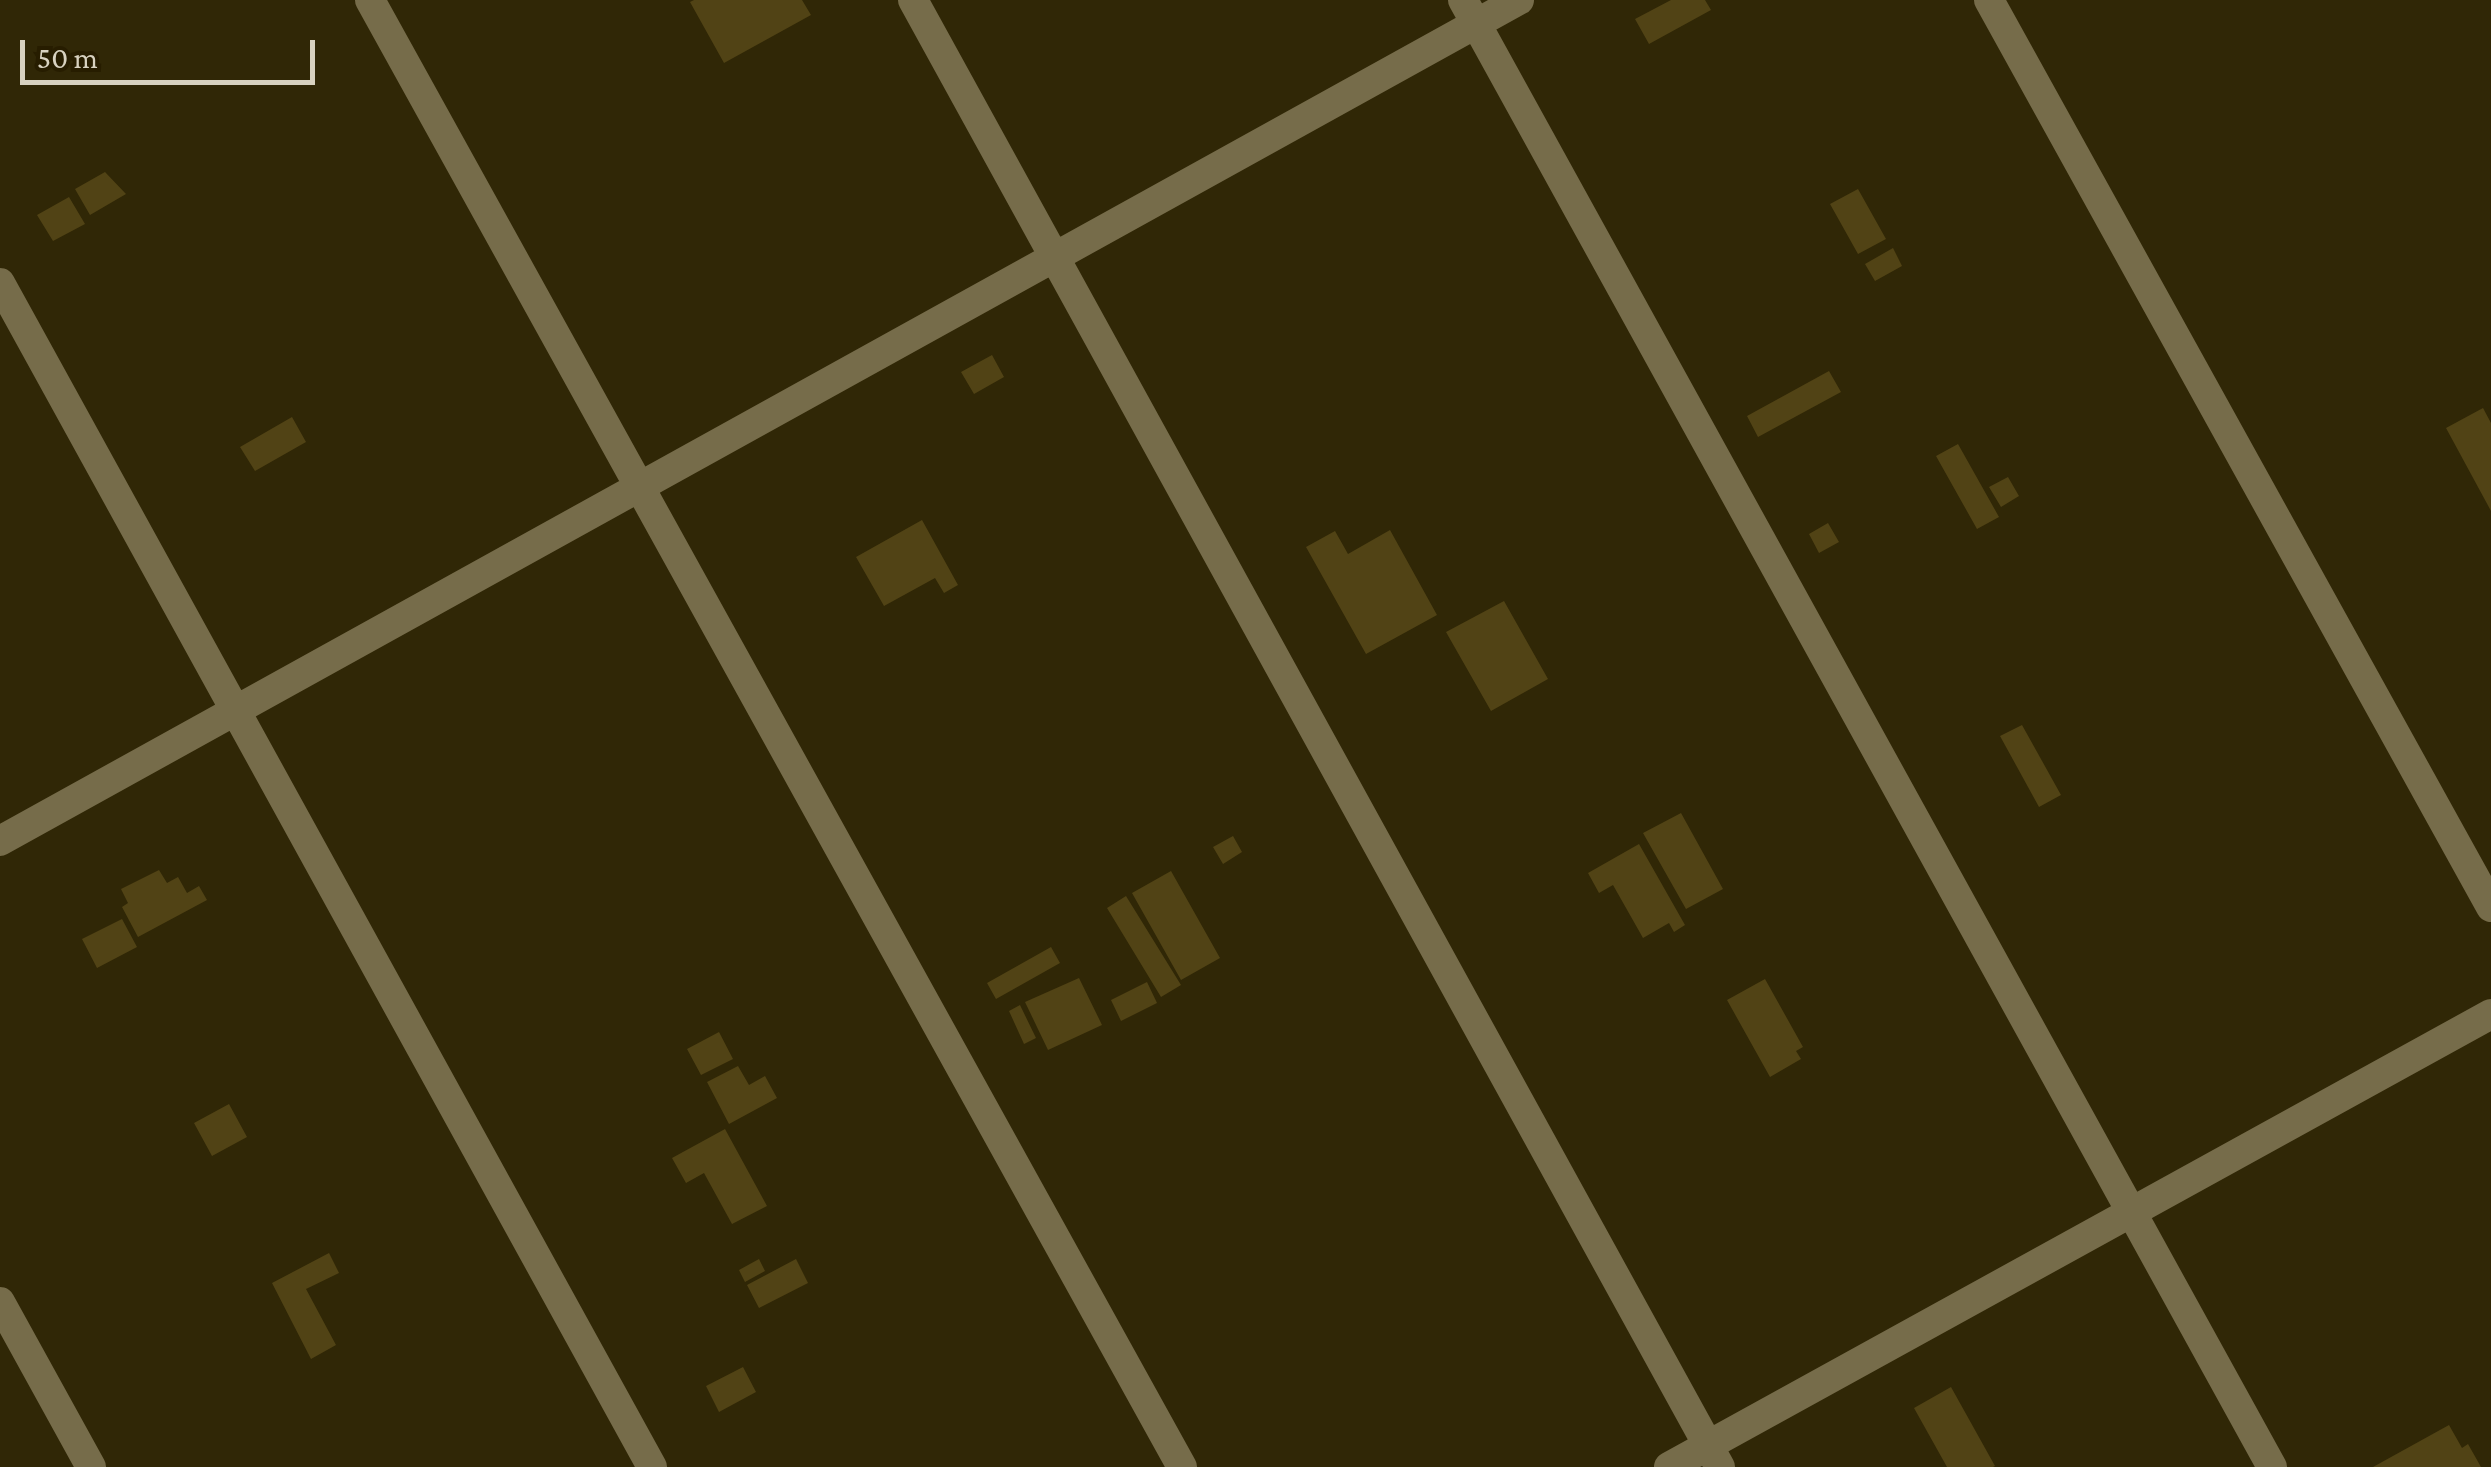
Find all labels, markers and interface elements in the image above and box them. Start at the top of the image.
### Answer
scale bar [25,20,320,82]
text: 50 m [37,41,98,74]

